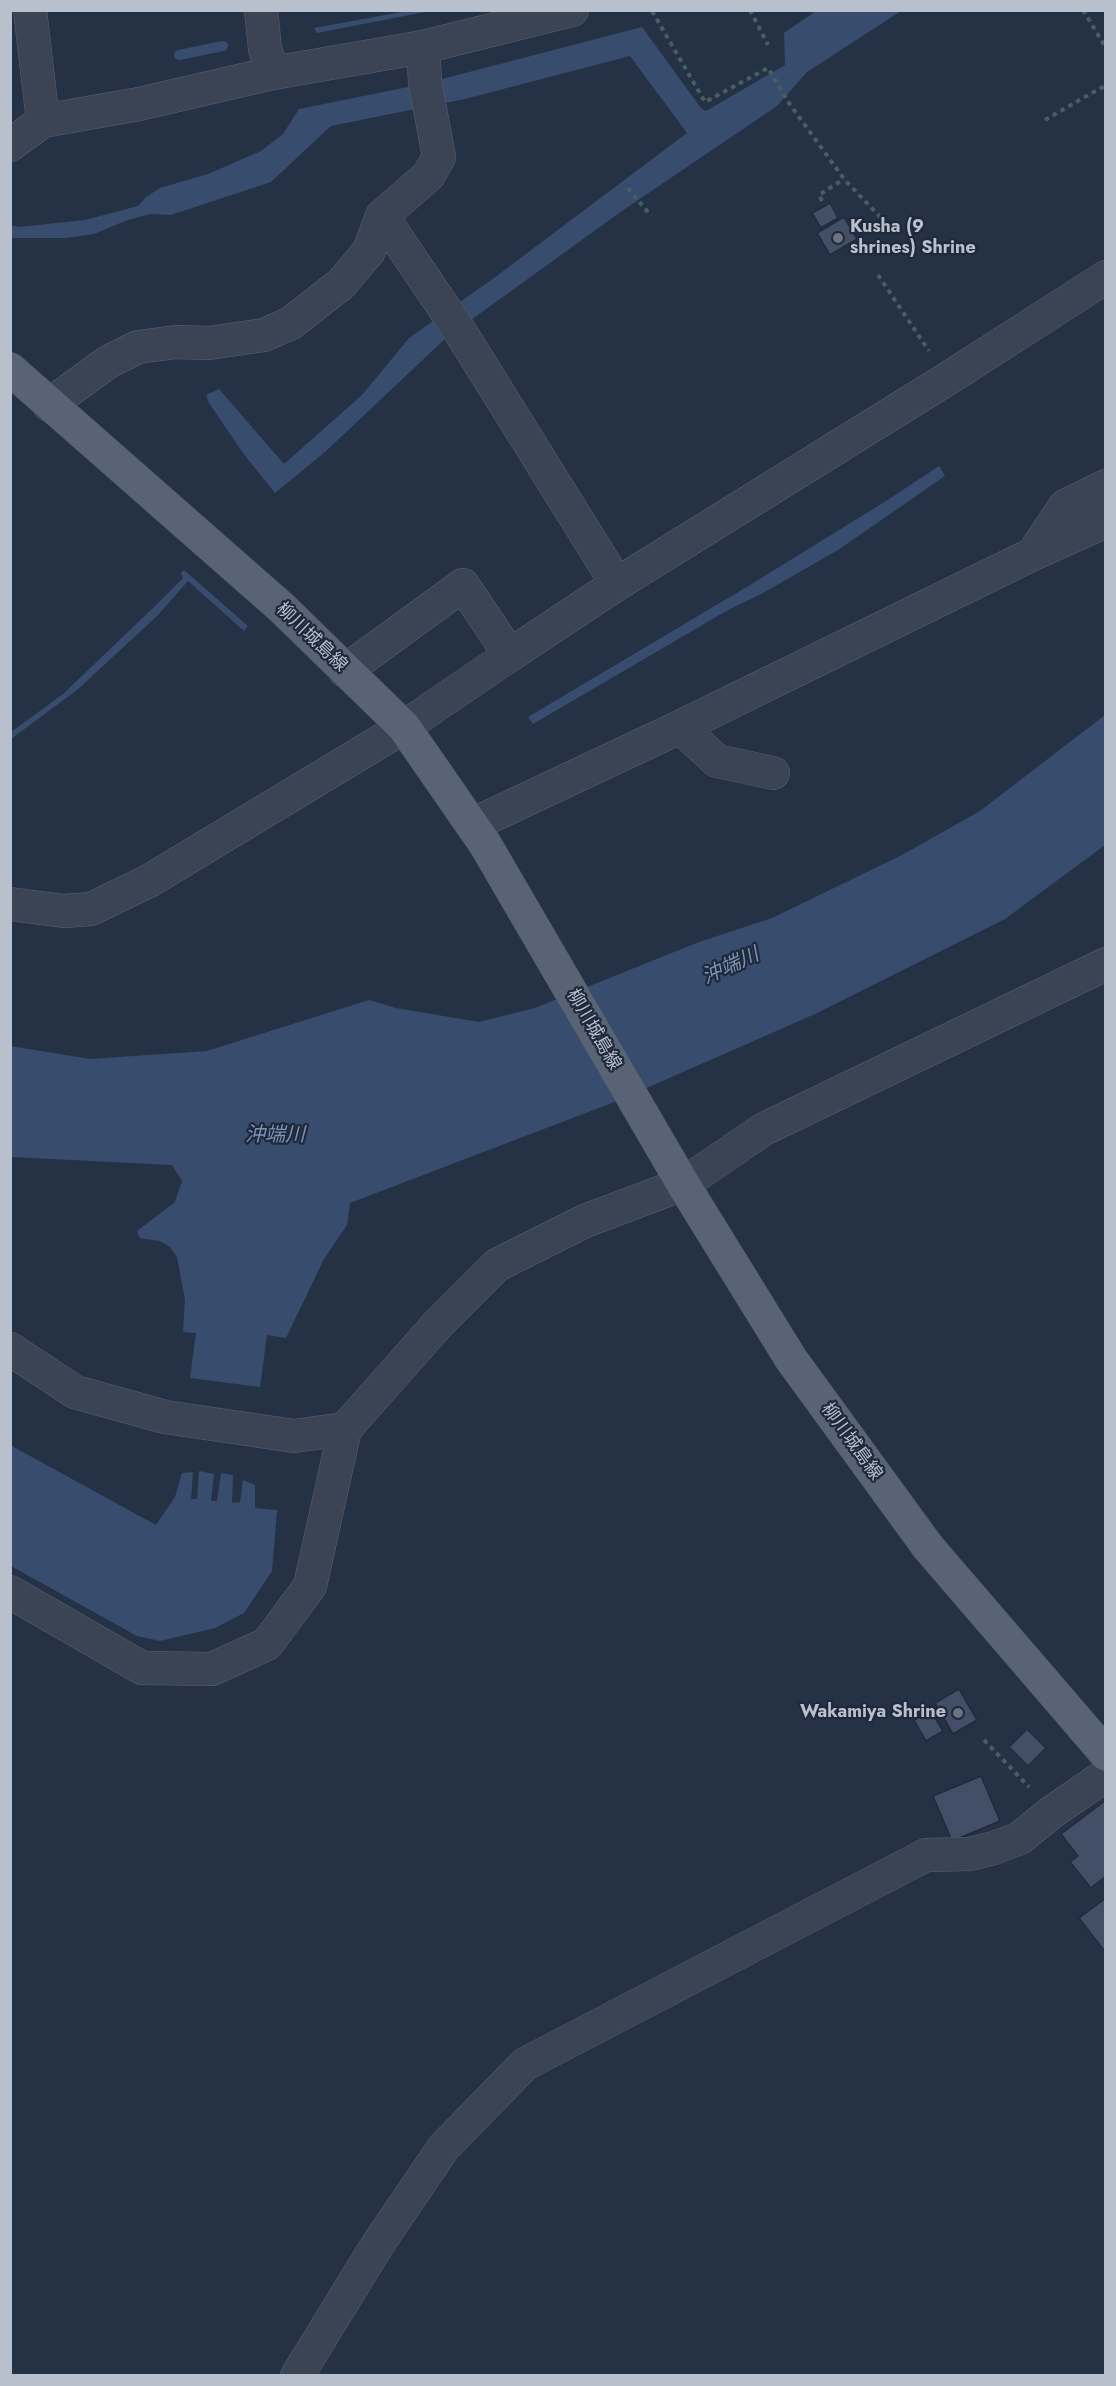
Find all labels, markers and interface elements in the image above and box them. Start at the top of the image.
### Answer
place label: Kusha (9 shrines) Shrine [850,217,976,260]
marker: Kusha (9 shrines) Shrine [831,231,845,245]
street label: 柳川城島線 [271,599,351,677]
water label: 沖端川 [699,943,763,991]
street label: 柳川城島線 [561,986,625,1074]
water label: 沖端川 [245,1124,305,1148]
street label: 柳川城島線 [816,1399,886,1485]
place label: Wakamiya Shrine [800,1702,946,1724]
marker: Wakamiya Shrine [951,1706,965,1720]

